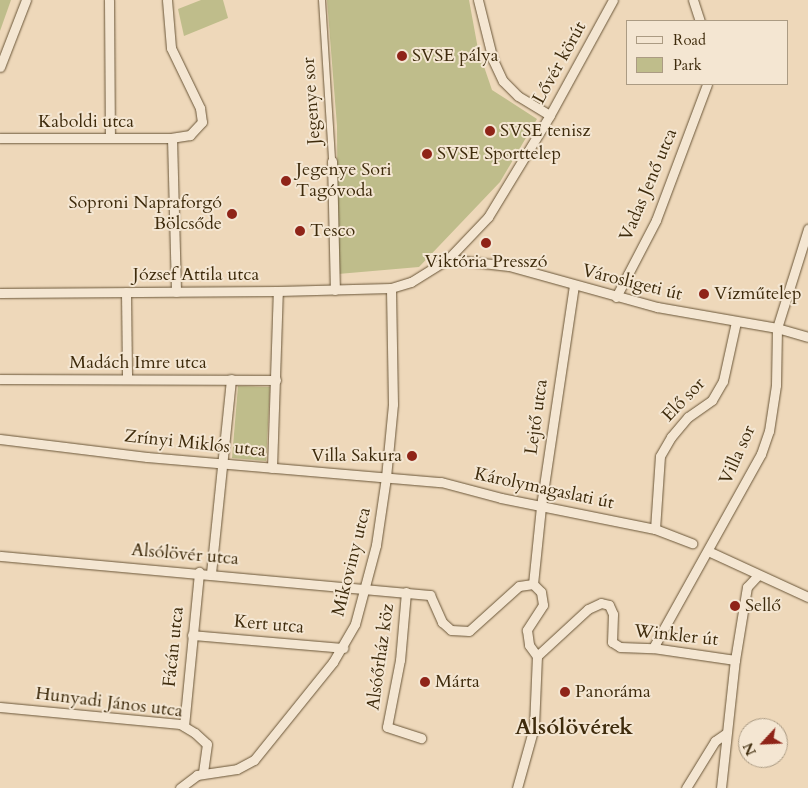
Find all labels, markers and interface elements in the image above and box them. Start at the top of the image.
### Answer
street label: Lővér körút [529,18,591,108]
legend [626,20,788,85]
text: Road [673,30,706,50]
place label: SVSE pálya [412,45,498,67]
marker: SVSE pálya [396,50,408,62]
text: Park [673,55,702,75]
street label: Jegenye sor [298,57,326,145]
street label: Kaboldi utca [38,111,134,133]
place label: SVSE tenisz [500,120,590,142]
marker: SVSE tenisz [484,125,496,137]
street label: Vadas Jenő utca [616,126,682,244]
place label: SVSE Sporttelep [437,143,561,165]
marker: SVSE Sporttelep [421,148,433,160]
place label: Jegenye Sori Tagóvoda [296,160,392,202]
marker: Jegenye Sori Tagóvoda [280,175,292,187]
place label: Soproni Napraforgó Bölcsőde [69,193,222,235]
marker: Soproni Napraforgó Bölcsőde [226,208,238,220]
place label: Tesco [310,220,355,242]
marker: Tesco [294,225,306,237]
marker: Viktória Presszó [480,237,492,249]
place label: Viktória Presszó [425,251,547,273]
street label: Városligeti út [580,260,684,306]
street label: József Attila utca [133,264,259,286]
place label: Vízműtelep [714,283,802,305]
marker: Vízműtelep [698,288,710,300]
street label: Madách Imre utca [69,352,207,374]
street label: Elő sor [658,374,710,426]
street label: Lejtő utca [521,378,553,456]
street label: Villa sor [715,422,761,488]
street label: Zrínyi Miklós utca [123,426,267,462]
place label: Villa Sakura [311,445,402,467]
marker: Villa Sakura [406,450,418,462]
street label: Károlymagaslati út [472,464,616,514]
street label: Mikoviny utca [328,505,376,619]
street label: Alsólövér utca [130,540,240,570]
place label: Sellő [745,595,781,617]
marker: Sellő [729,600,741,612]
street label: Alsóőrház köz [363,602,399,712]
street label: Fácán utca [159,606,189,688]
street label: Kert utca [233,611,305,639]
street label: Winkler út [633,621,719,651]
place label: Márta [435,671,480,693]
marker: Márta [419,676,431,688]
place label: Panoráma [575,681,651,703]
street label: Hunyadi János utca [34,683,184,723]
marker: Panoráma [559,686,571,698]
district label: Alsólövérek [515,715,633,741]
north arrow [738,718,788,768]
text: N [739,740,761,759]

